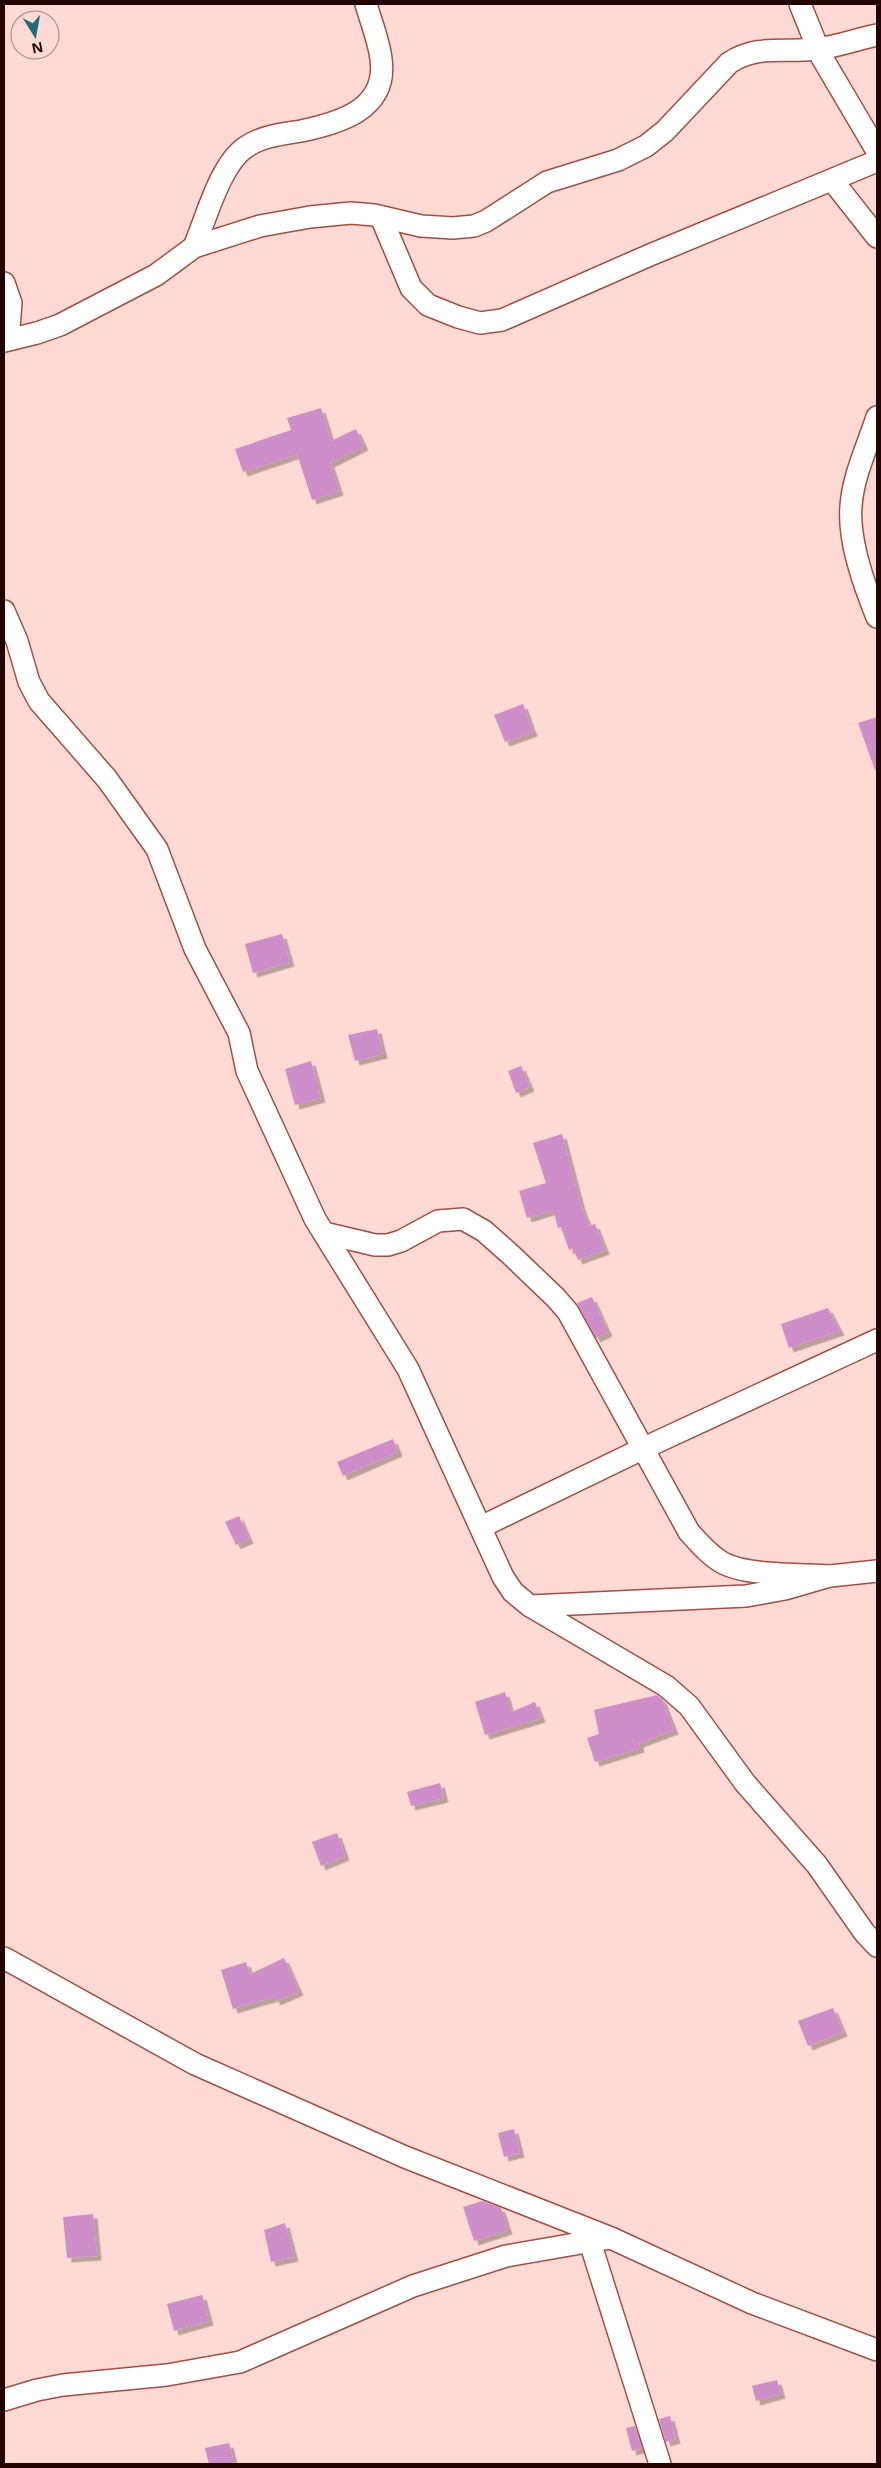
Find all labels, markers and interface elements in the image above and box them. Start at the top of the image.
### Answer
north arrow [10,10,60,60]
text: N [30,38,45,59]

